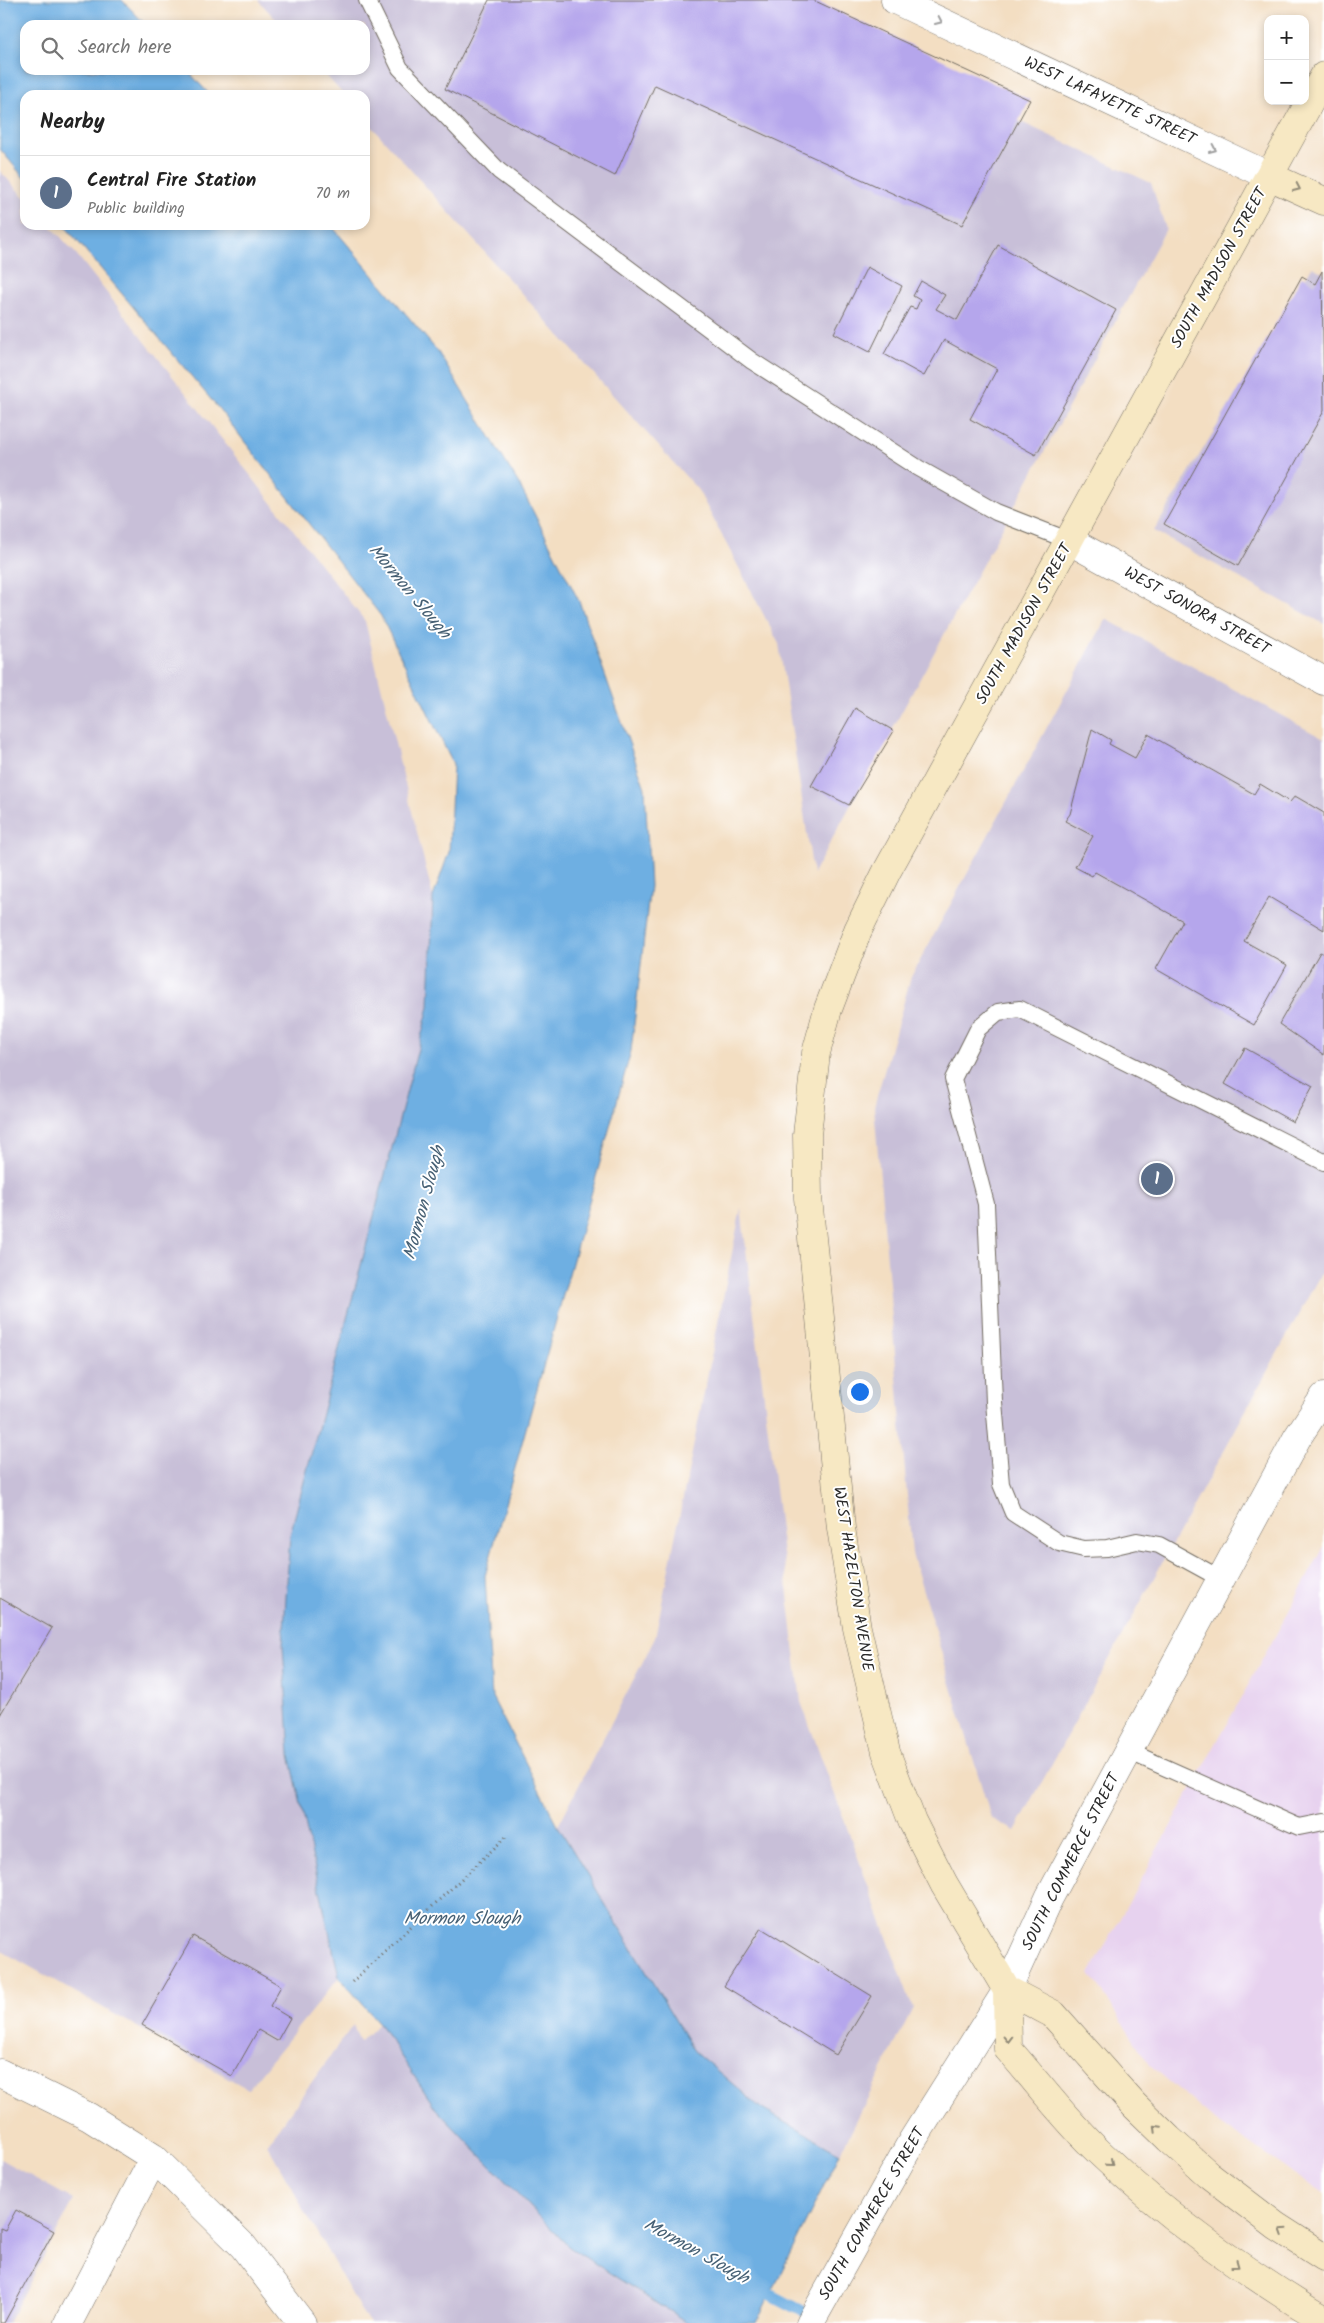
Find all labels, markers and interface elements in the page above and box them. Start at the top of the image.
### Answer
one-way arrow [934,14,943,25]
map controls [1264,15,1309,105]
button: + [1264,15,1309,60]
search box [20,20,370,75]
text: Search here [78,33,172,63]
icon: search [38,34,66,62]
street label: WEST LAFAYETTE STREET [1020,50,1201,152]
button: − [1264,60,1309,105]
text: Nearby [40,106,105,139]
one-way arrow [1208,143,1217,154]
text: Central Fire Station [87,166,256,196]
text: 1 [54,181,58,206]
text: 70 m [315,181,350,206]
street label: SOUTH MADISON STREET [1164,182,1274,353]
one-way arrow [1292,182,1301,193]
text: Public building [87,196,185,221]
water label: Mormon Slough [360,538,458,647]
street label: SOUTH MADISON STREET [969,538,1079,709]
street label: WEST SONORA STREET [1119,560,1276,662]
water label: Mormon Slough [396,1142,454,1263]
pin: 1 [1141,1160,1173,1198]
your location [847,1379,873,1405]
street label: WEST HAZELTON AVENUE [826,1485,880,1674]
street label: SOUTH COMMERCE STREET [1015,1768,1127,1955]
water label: Mormon Slough [404,1905,522,1934]
one-way arrow [1003,2036,1013,2043]
street label: SOUTH COMMERCE STREET [812,2122,933,2305]
one-way arrow [1154,2125,1163,2134]
one-way arrow [1105,2157,1114,2166]
water label: Mormon Slough [638,2211,755,2294]
one-way arrow [1279,2228,1289,2237]
one-way arrow [1230,2259,1239,2267]

